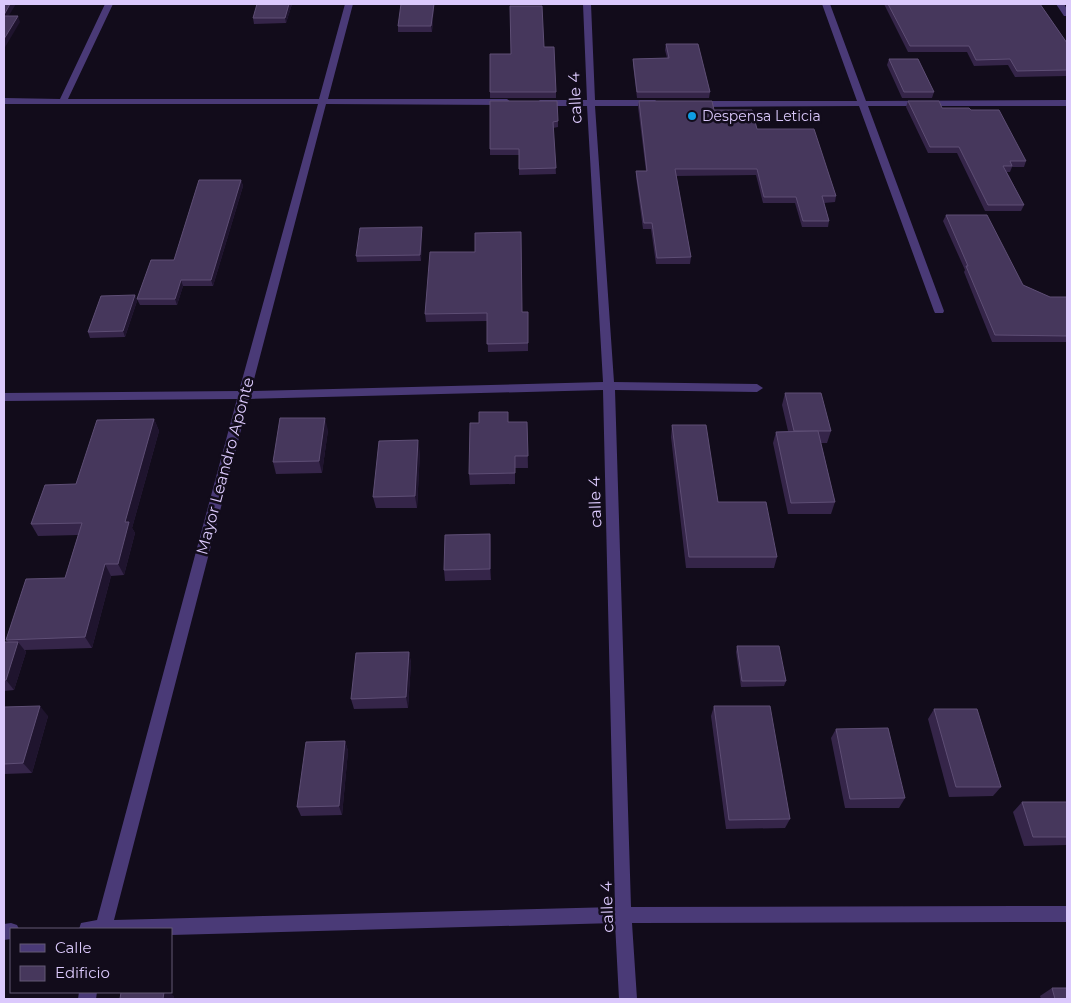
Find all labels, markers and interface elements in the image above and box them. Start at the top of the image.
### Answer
street label: calle 4 [564,71,586,124]
place label: Despensa Leticia [702,107,821,125]
marker: Despensa Leticia [686,110,698,122]
street label: Mayor Leandro Aponte [192,375,258,557]
street label: calle 4 [585,476,605,528]
street label: calle 4 [597,881,617,933]
legend [10,928,172,993]
text: Calle [55,938,92,957]
text: Edificio [55,963,110,982]

